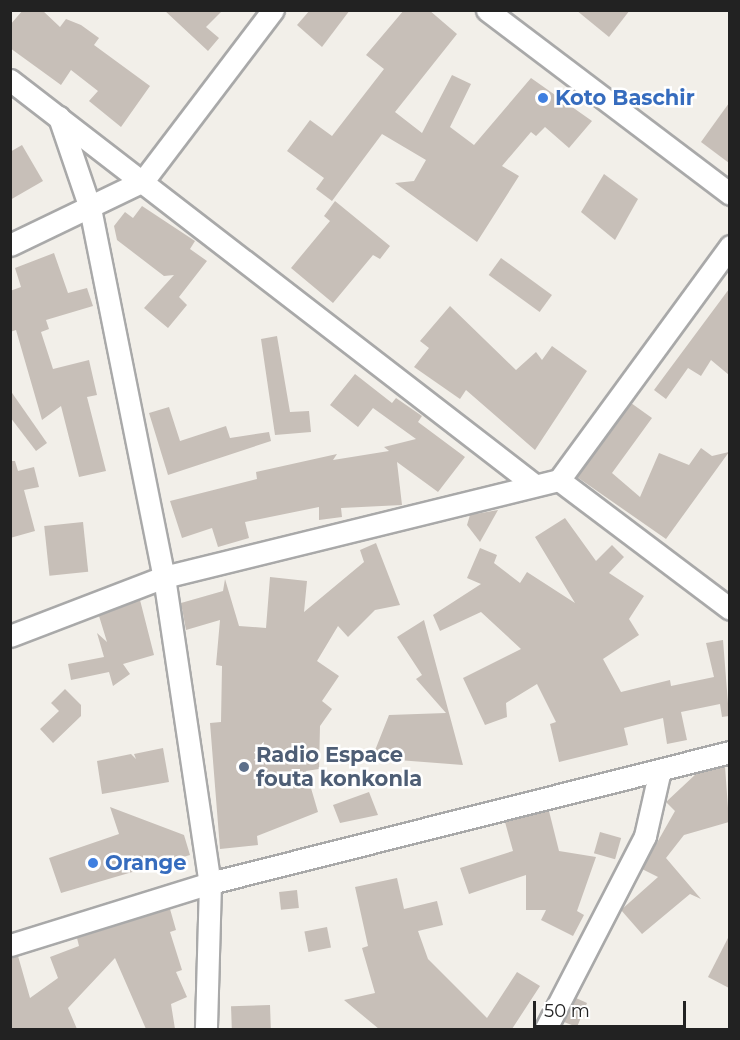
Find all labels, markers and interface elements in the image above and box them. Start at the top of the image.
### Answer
place label: Koto Baschir [555,85,695,111]
marker: Koto Baschir [536,91,550,105]
place label: Radio Espace fouta konkonla [256,742,422,792]
marker: Radio Espace fouta konkonla [237,760,251,774]
place label: Orange [105,850,186,876]
marker: Orange [86,856,100,870]
scale bar [536,989,689,1027]
text: 50 m [544,1000,590,1022]

